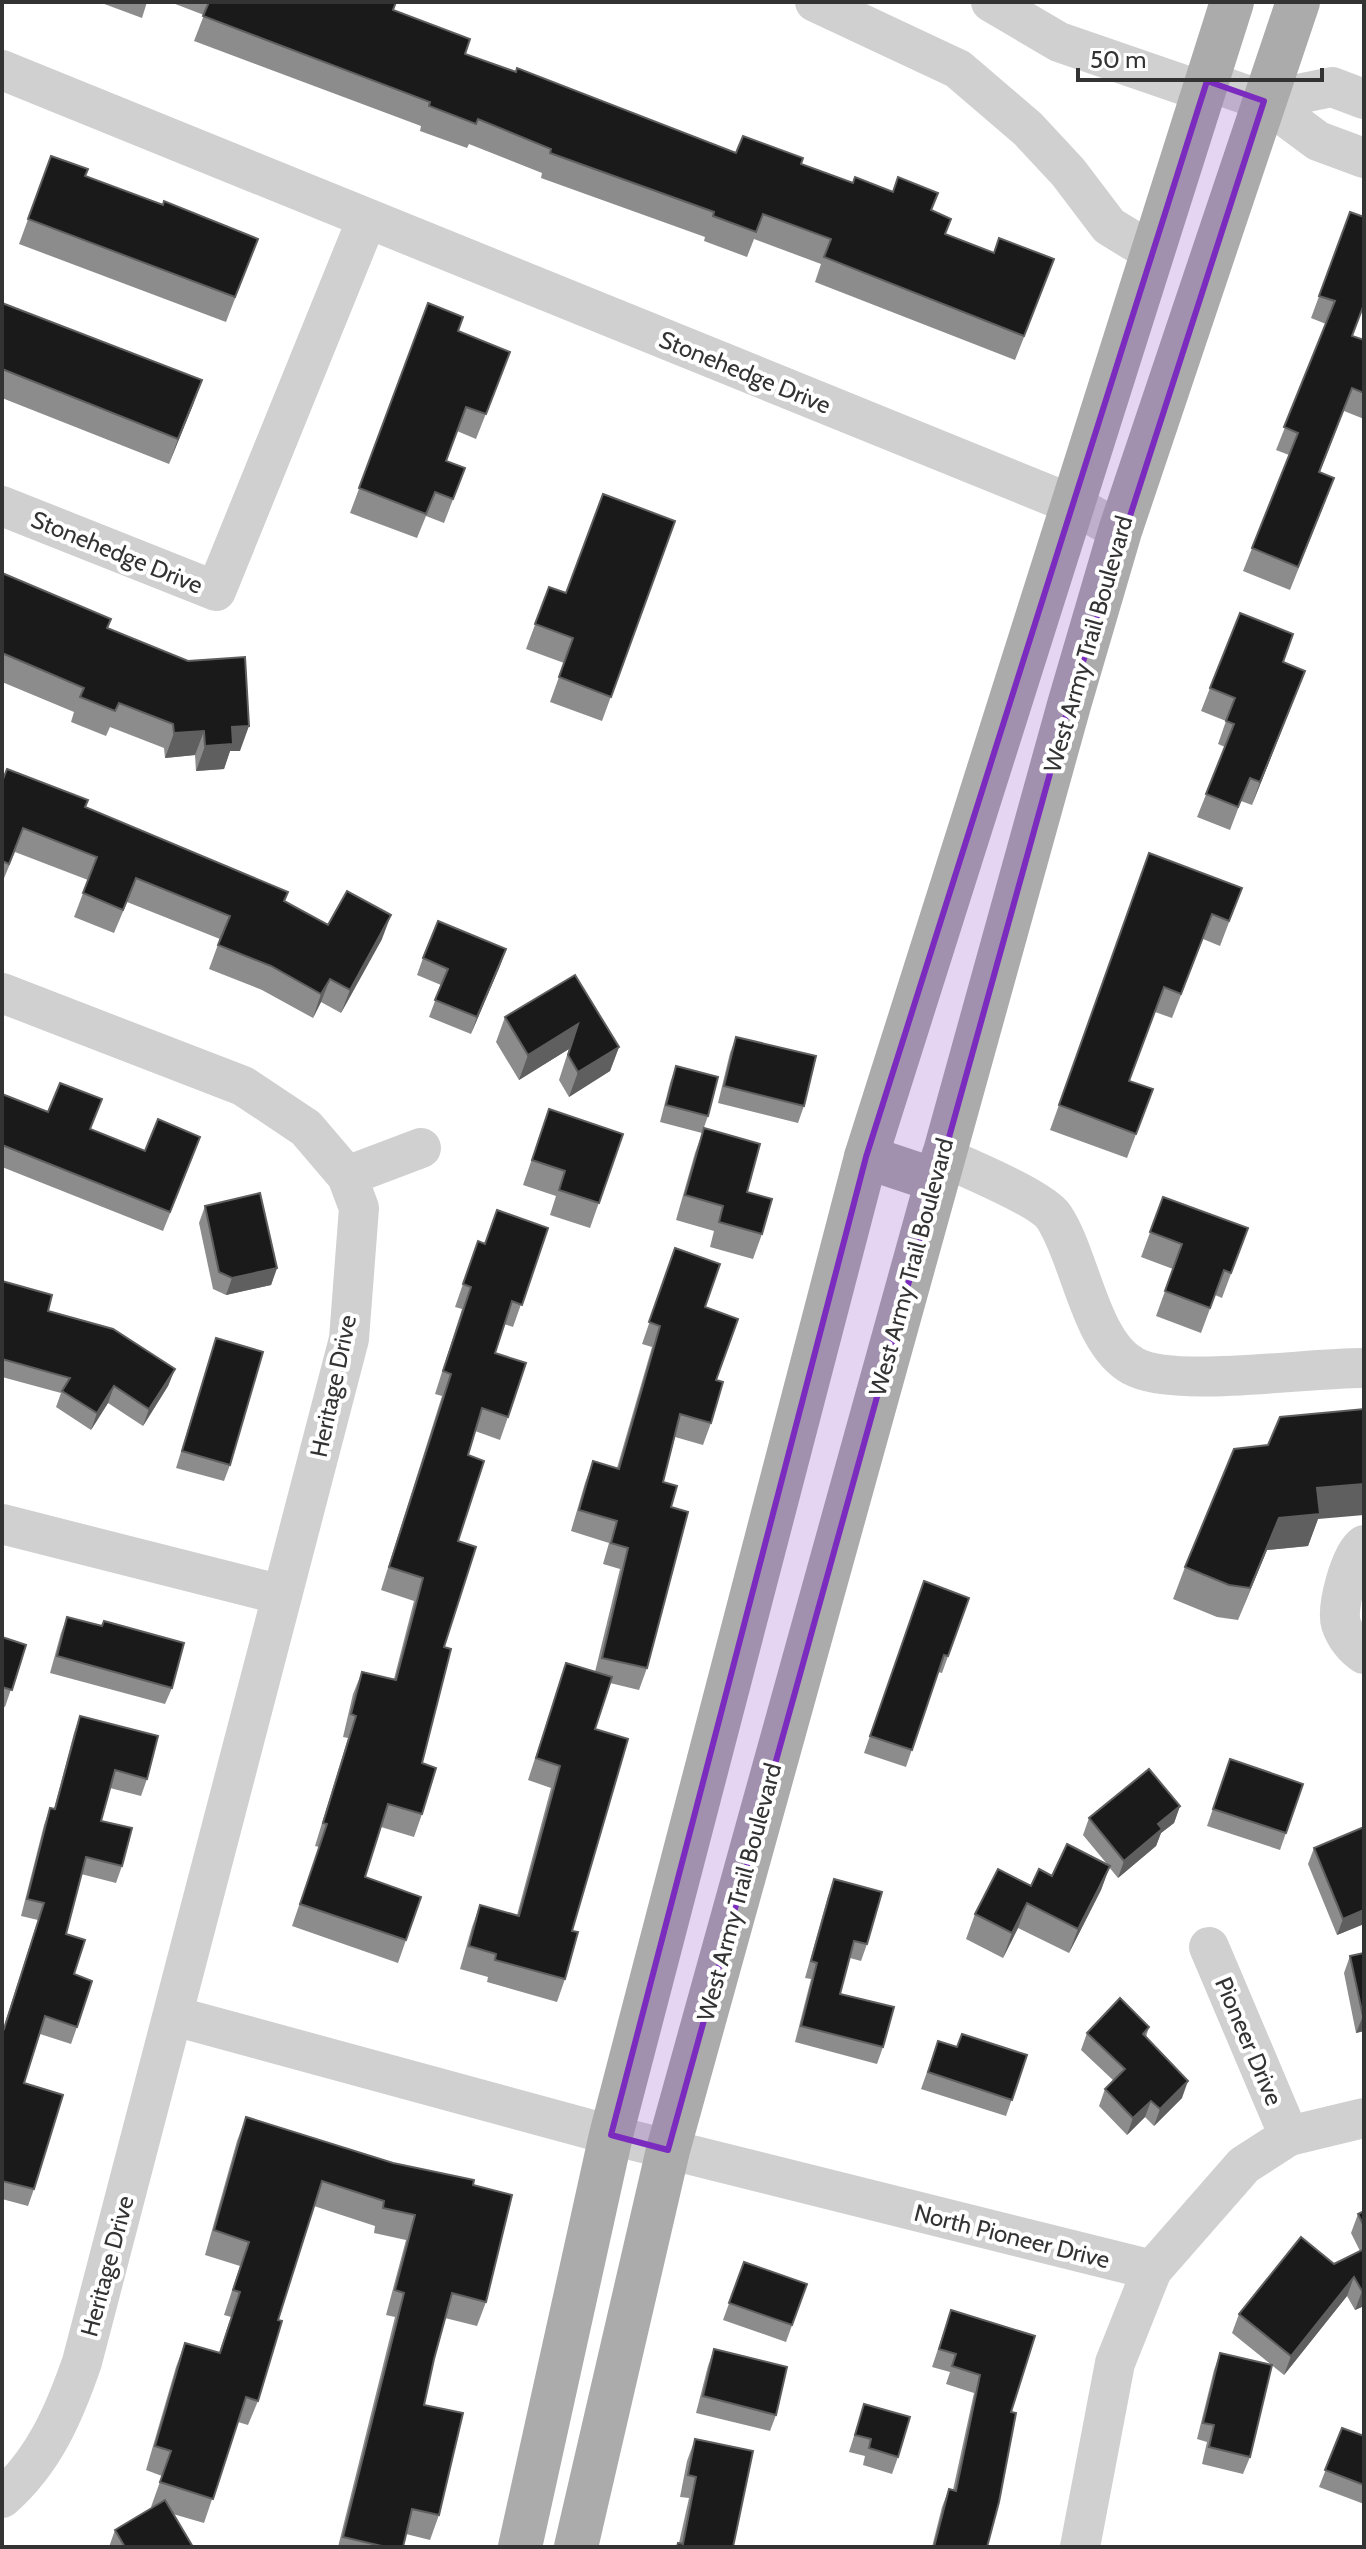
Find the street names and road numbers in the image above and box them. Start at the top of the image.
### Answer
street label: Stonehedge Drive [655,324,835,420]
street label: Stonehedge Drive [27,504,207,600]
street label: West Army Trail Boulevard [1037,512,1139,776]
street label: West Army Trail Boulevard [863,1135,959,1399]
street label: Heritage Drive [304,1312,362,1460]
street label: West Army Trail Boulevard [691,1760,787,2024]
street label: Pioneer Drive [1209,1972,1289,2110]
street label: Heritage Drive [74,2192,140,2340]
street label: North Pioneer Drive [911,2198,1113,2274]

